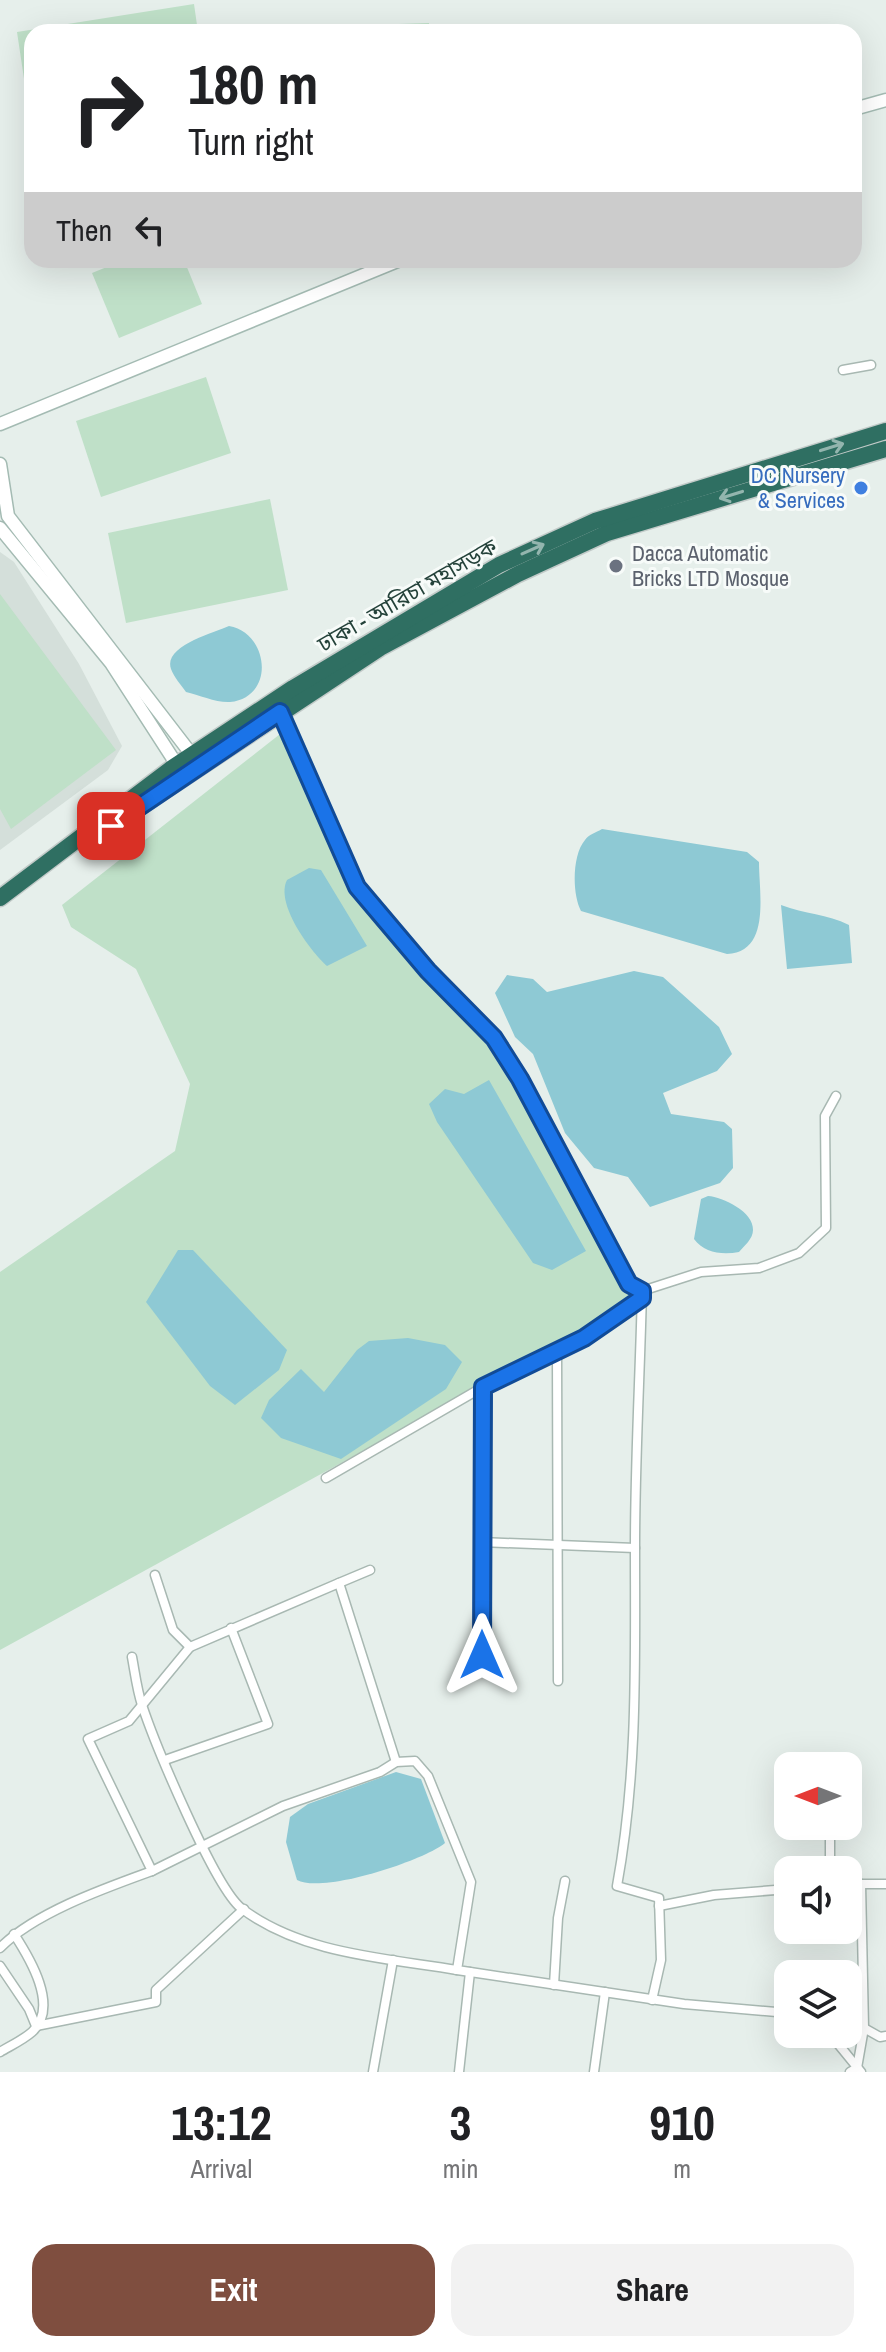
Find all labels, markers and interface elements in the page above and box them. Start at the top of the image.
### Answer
text: 180 m [188,46,318,121]
icon: right [56,56,160,160]
text: Turn right [188,118,313,166]
icon: left [128,208,172,252]
text: Then [56,210,112,250]
one-way arrow [818,439,844,454]
place label: DC Nursery & Services [751,460,845,515]
marker: DC Nursery & Services [852,479,870,497]
one-way arrow [718,488,744,503]
street label: ঢাকা - আরিচা মহাসড়ক [311,531,503,659]
place label: Dacca Automatic Bricks LTD Mosque [632,538,789,593]
one-way arrow [520,541,545,556]
marker: Dacca Automatic Bricks LTD Mosque [607,557,625,575]
pin [77,792,145,860]
icon: arrive [89,804,133,848]
position arrow [440,1613,524,1697]
north arrow [774,1752,862,1840]
map controls [774,1752,862,2048]
button: sound [774,1856,862,1944]
button: layers [774,1960,862,2048]
text: 13:12 [171,2090,272,2155]
text: 3 [450,2090,471,2155]
text: 910 [649,2090,715,2155]
text: Arrival [191,2151,252,2186]
text: min [443,2151,478,2186]
text: m [673,2151,691,2186]
button: Exit [32,2244,435,2336]
button: Share [451,2244,854,2336]

